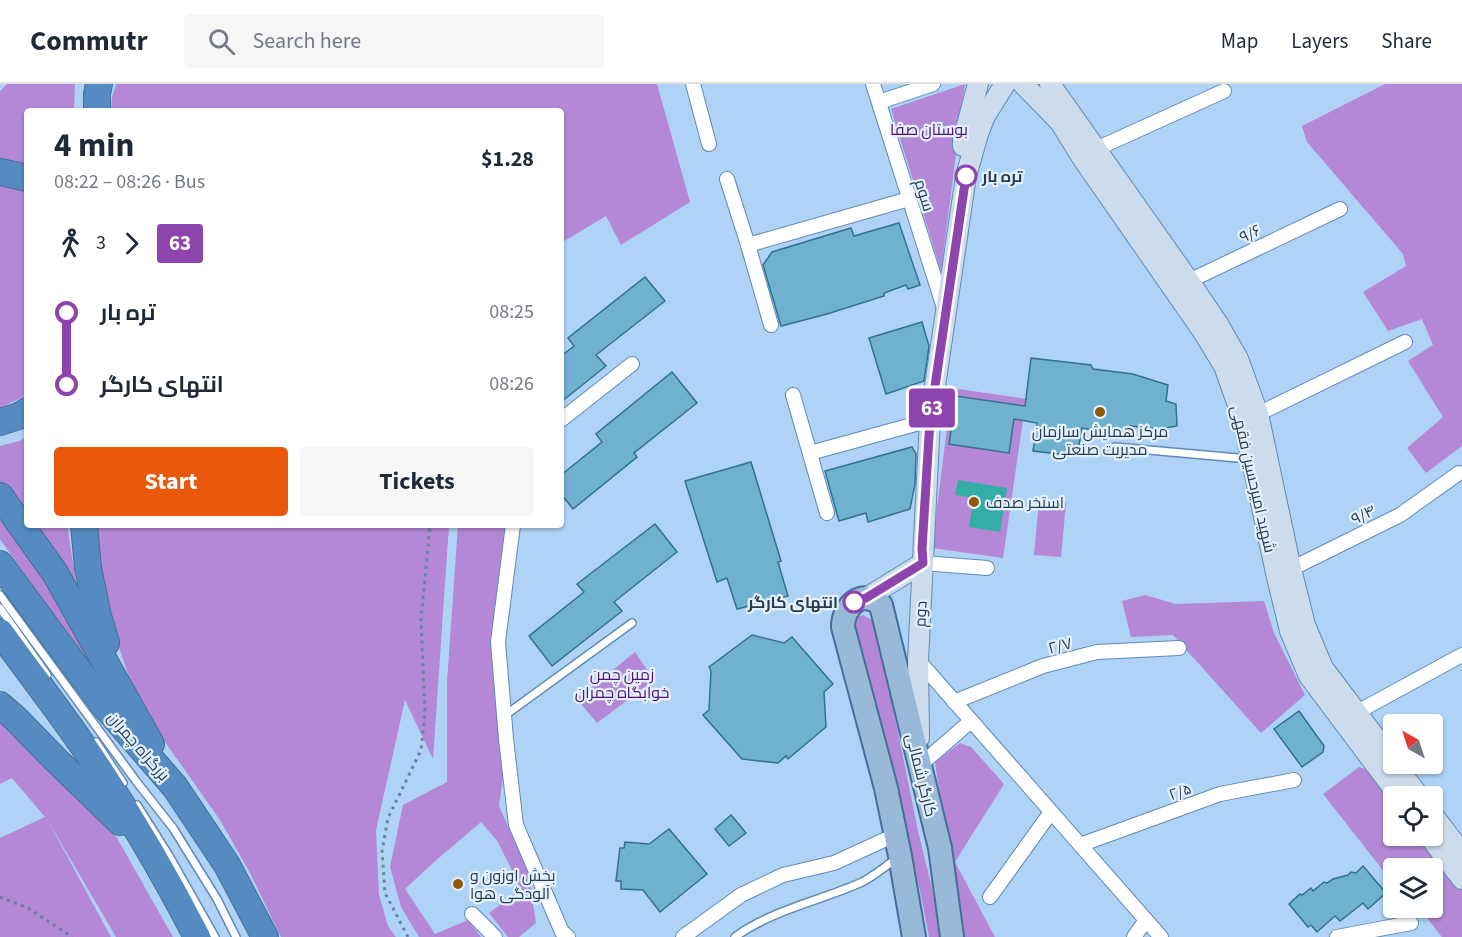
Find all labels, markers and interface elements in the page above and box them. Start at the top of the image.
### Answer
search box [184,14,604,68]
text: Commutr [30,21,148,61]
icon: search [205,25,238,58]
text: Search here [253,25,361,57]
text: Map [1221,26,1258,56]
text: Layers [1291,26,1348,56]
text: Share [1381,26,1432,56]
park label: بوستان صفا [890,119,968,141]
text: 4 min [54,122,134,169]
text: $1.28 [481,143,534,175]
marker: تره بار [955,165,977,187]
place label: تره بار [981,166,1024,188]
text: 08:22 – 08:26 · Bus [54,168,205,196]
street label: سوم [909,177,939,214]
street label: ۹/۶ [1236,219,1265,248]
icon: walk [54,227,87,260]
icon: forward [115,227,148,260]
text: 63 [169,228,191,258]
text: 3 [96,229,106,257]
text: تره بار [100,297,156,329]
text: 08:25 [489,298,534,326]
text: انتهای کارگر [100,369,224,401]
text: 08:26 [489,370,534,398]
line badge: 63 [905,388,959,428]
text: 63 [921,393,943,423]
street label: شهید امیرحسین فقهی [1225,403,1281,555]
marker: مرکز همایش سازمان مدیریت صنعتی [1093,405,1107,419]
place label: مرکز همایش سازمان مدیریت صنعتی [1032,421,1168,461]
button: Start [54,447,288,516]
button: Tickets [300,447,534,516]
place label: استخر صدف [986,492,1064,514]
marker: استخر صدف [967,495,981,509]
street label: ۹/۴ [1348,500,1379,530]
marker: انتهای کارگر [843,591,865,613]
place label: انتهای کارگر [747,592,838,614]
street label: دوم [909,600,933,628]
street label: ۲/۷ [1046,632,1075,660]
park label: زمین چمن خوابگاه چمران [575,664,669,704]
street label: بزرگراه چمران [102,707,174,786]
north arrow [1383,714,1443,774]
map controls [1383,714,1443,918]
street label: کارگر شمالی [900,731,942,819]
street label: ۲/۵ [1166,778,1195,806]
button: locate [1383,786,1443,846]
button: layers [1383,858,1443,918]
place label: بخش اوزون و آلودگی هوا [470,865,556,905]
marker: بخش اوزون و آلودگی هوا [451,877,465,891]

